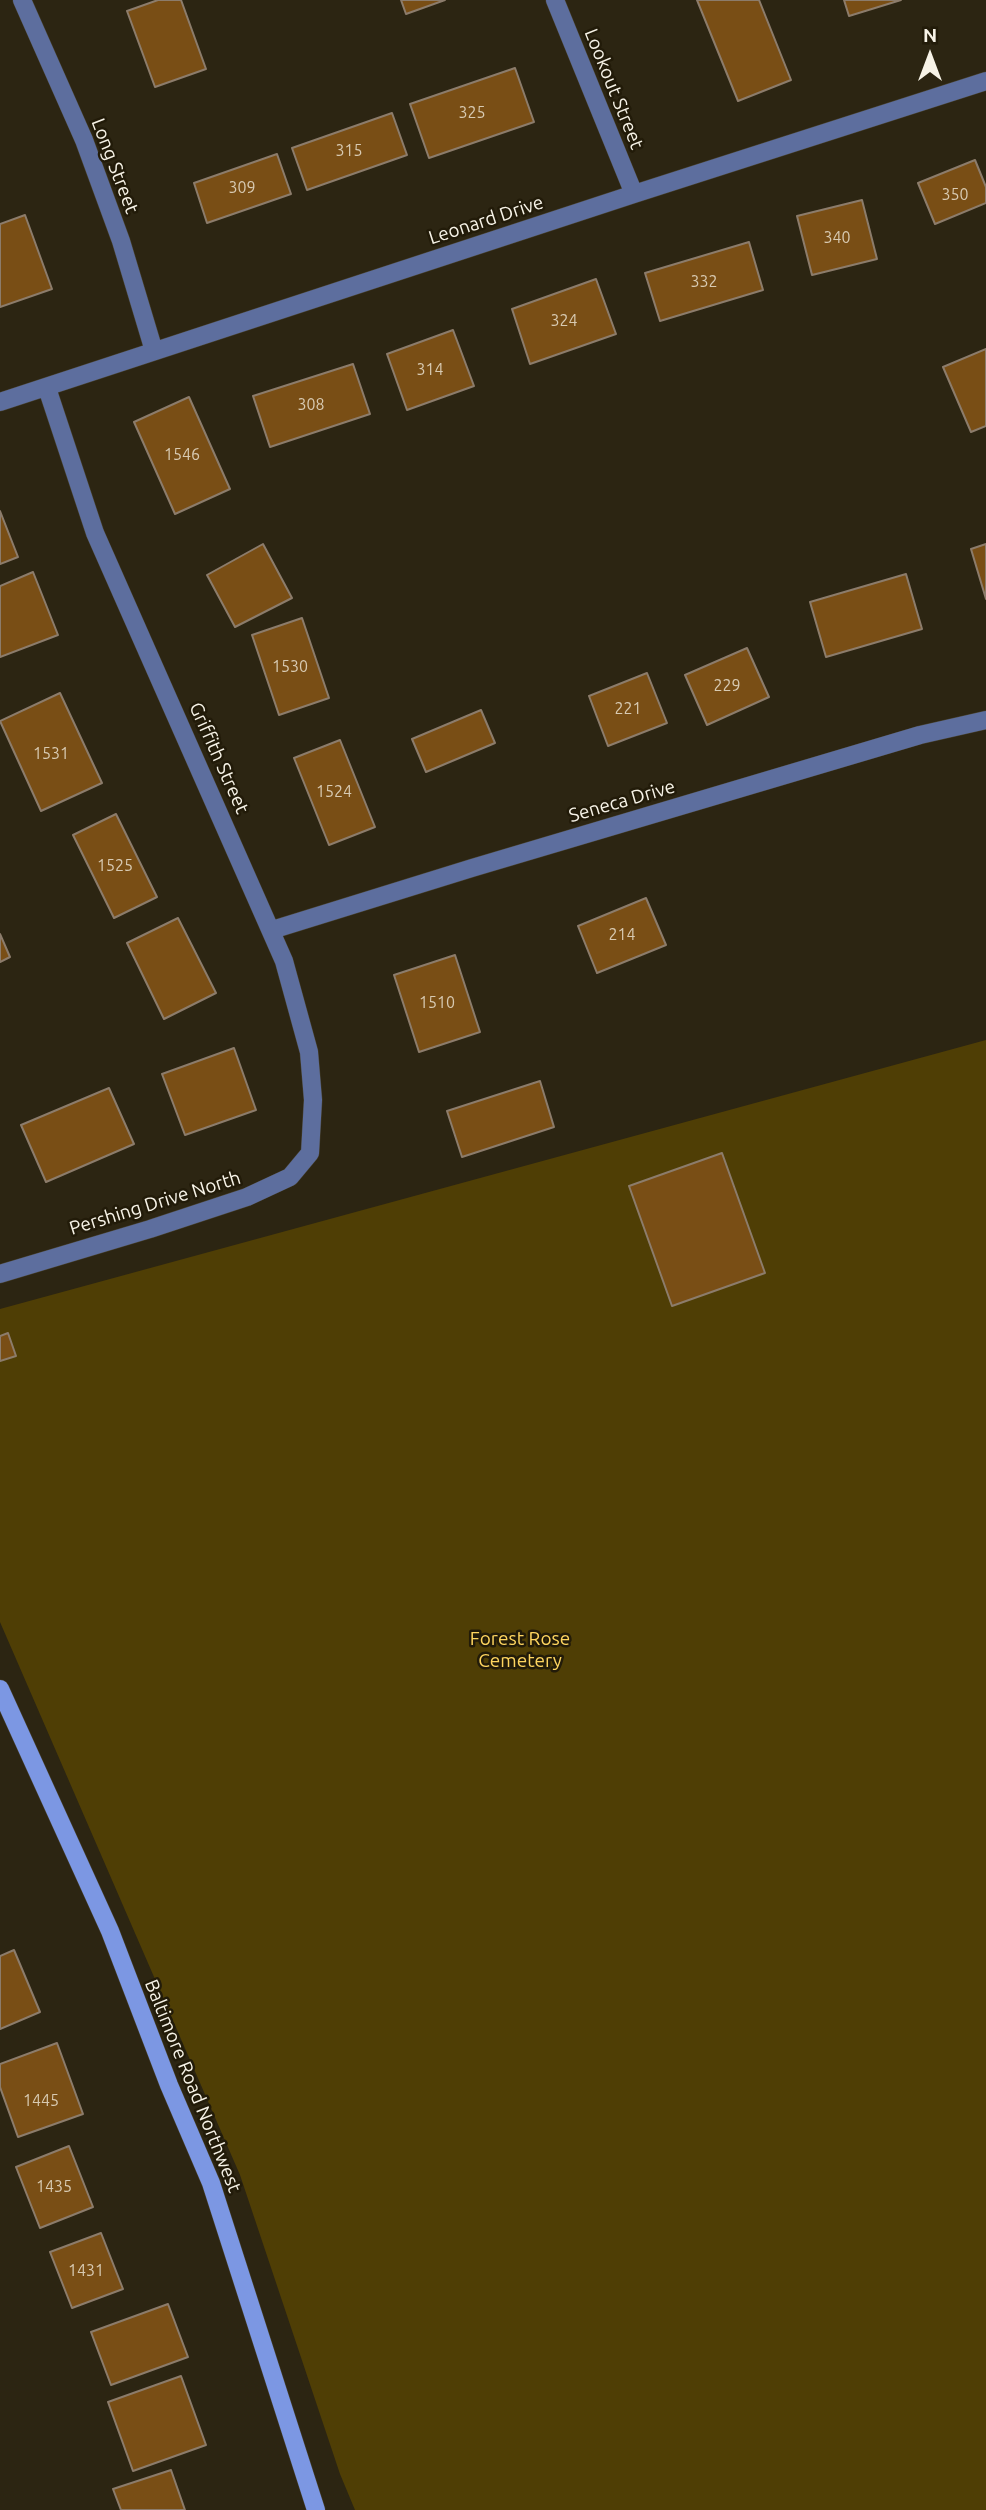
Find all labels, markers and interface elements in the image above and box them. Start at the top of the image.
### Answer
north arrow [895,21,965,91]
text: N [923,24,937,46]
street label: Lookout Street [579,25,649,153]
house number: 325 [458,103,486,123]
street label: Long Street [86,115,144,217]
house number: 315 [335,141,363,161]
house number: 309 [228,178,256,198]
house number: 350 [941,185,969,205]
street label: Leonard Drive [426,191,546,249]
house number: 340 [823,228,851,248]
house number: 332 [690,272,718,292]
house number: 324 [550,311,578,331]
house number: 314 [416,360,444,380]
house number: 308 [297,395,325,415]
house number: 1546 [164,445,200,465]
house number: 1530 [272,657,308,677]
house number: 229 [713,676,741,696]
street label: Griffith Street [184,699,254,817]
house number: 221 [614,699,642,719]
house number: 1531 [33,744,69,764]
street label: Seneca Drive [566,775,678,827]
house number: 1524 [316,782,352,802]
house number: 1525 [97,856,133,876]
house number: 214 [608,925,636,945]
house number: 1510 [419,993,455,1013]
street label: Pershing Drive North [67,1166,243,1240]
park label: Forest Rose Cemetery [470,1628,570,1672]
street label: Baltimore Road Northwest [140,1976,246,2196]
house number: 1445 [23,2091,59,2111]
house number: 1435 [36,2177,72,2197]
house number: 1431 [68,2261,104,2281]

